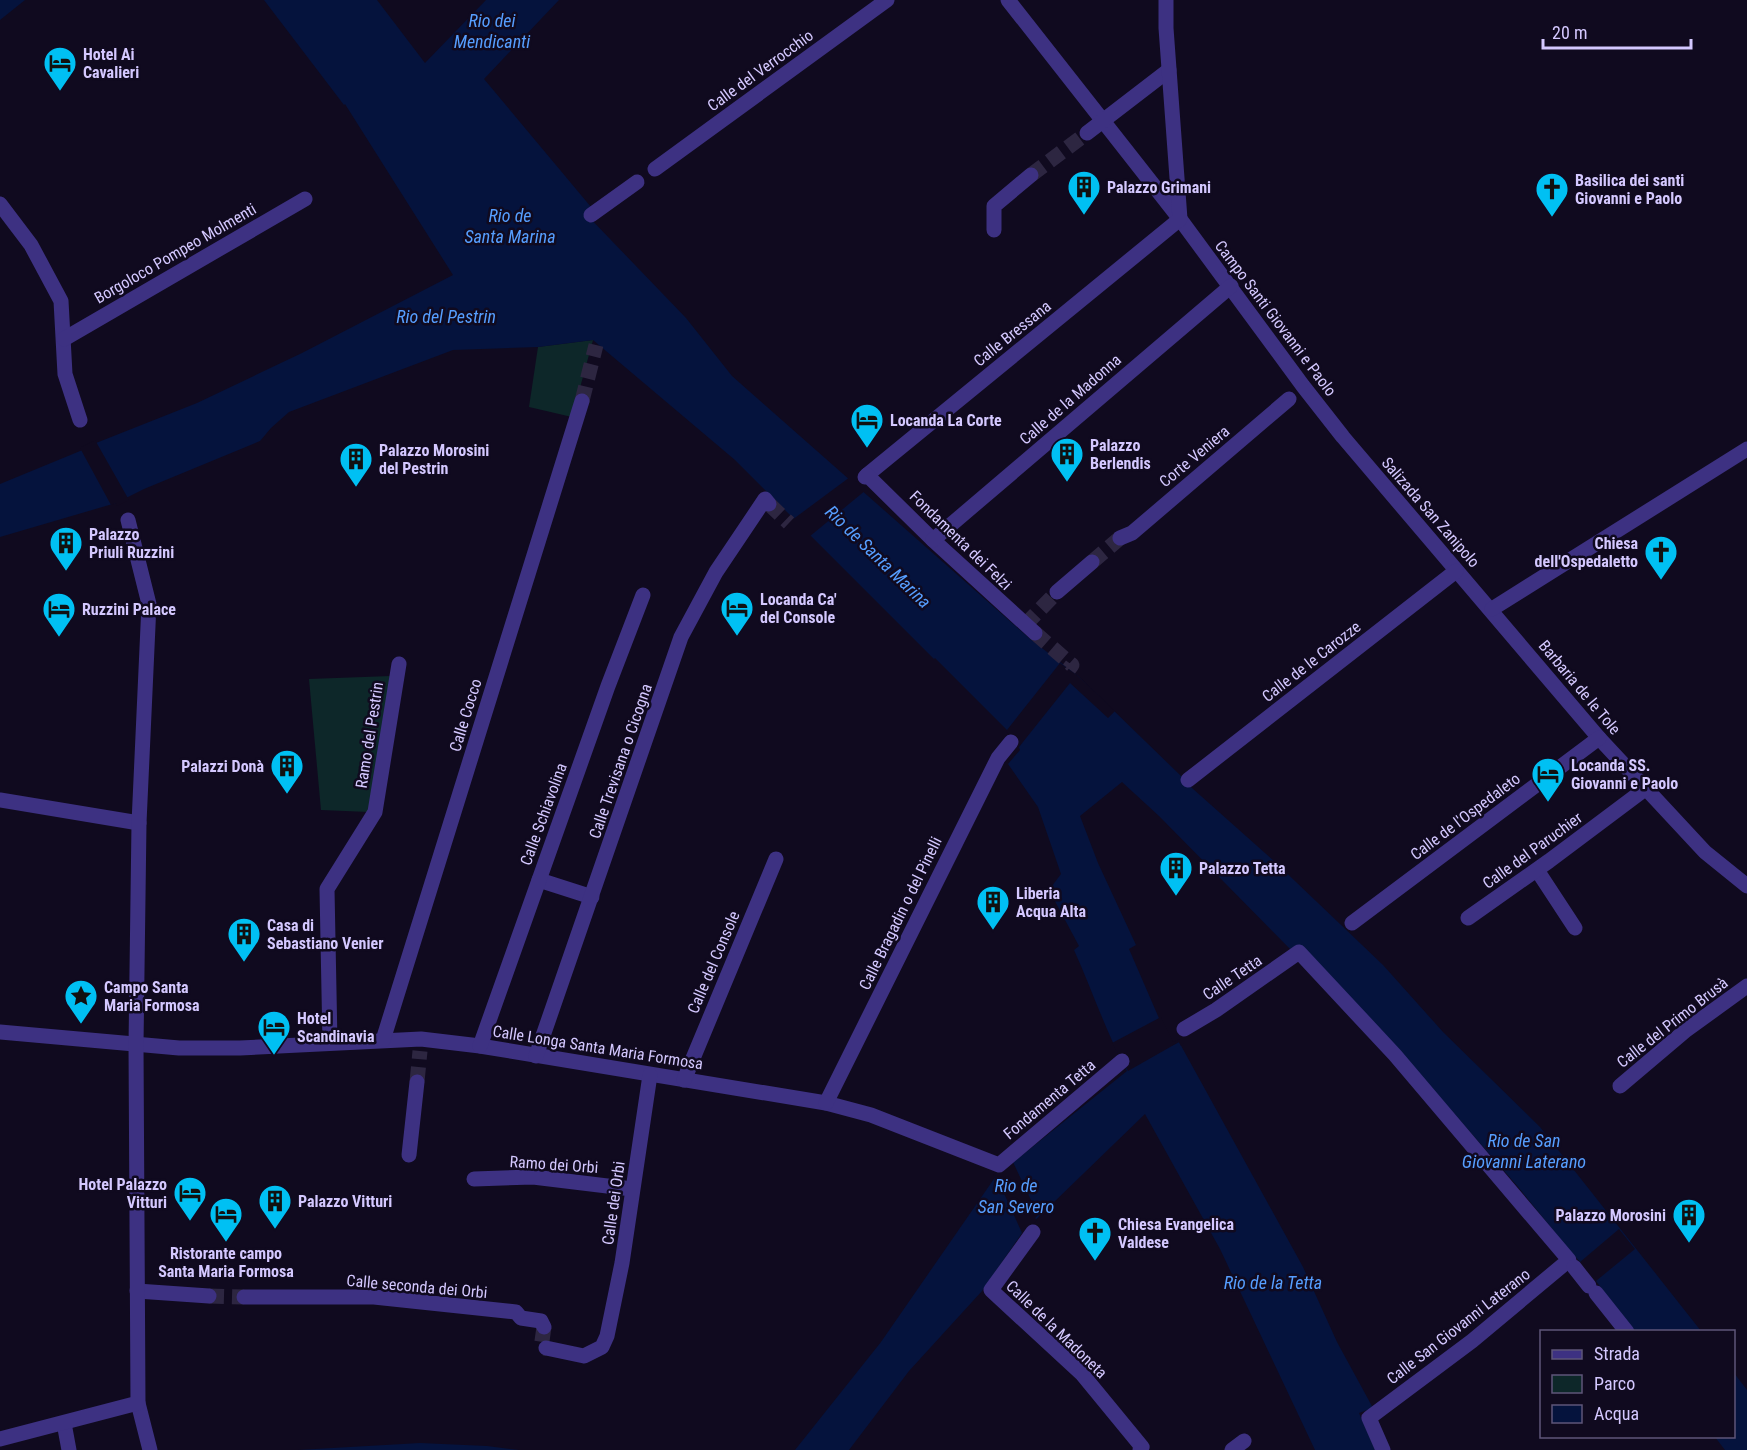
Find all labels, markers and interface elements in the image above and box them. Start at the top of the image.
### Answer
water label: Rio dei Mendicanti [454,10,531,52]
scale bar [1543,12,1692,50]
text: 20 m [1552,22,1587,43]
street label: Calle del Verrocchio [704,26,817,115]
hotel icon: Hotel Ai Cavalieri [42,45,78,92]
place label: Hotel Ai Cavalieri [83,45,139,82]
building icon: Palazzo Grimani [1066,169,1102,216]
church icon: Basilica dei santi Giovanni e Paolo [1534,171,1570,218]
place label: Basilica dei santi Giovanni e Paolo [1575,171,1684,208]
place label: Palazzo Grimani [1107,178,1211,197]
street label: Borgoloco Pompeo Molmenti [91,199,260,308]
water label: Rio de Santa Marina [464,205,556,247]
street label: Campo Santi Giovanni e Paolo [1211,237,1340,400]
street label: Calle Bressana [970,296,1055,370]
water label: Rio del Pestrin [396,306,496,327]
street label: Calle de la Madonna [1016,350,1125,449]
hotel icon: Locanda La Corte [849,402,885,449]
place label: Locanda La Corte [890,411,1002,430]
street label: Corte Veniera [1155,422,1233,491]
building icon: Palazzo Berlendis [1049,436,1085,483]
place label: Palazzo Berlendis [1090,436,1151,473]
building icon: Palazzo Morosini del Pestrin [338,441,374,488]
place label: Palazzo Morosini del Pestrin [379,441,489,478]
street label: Salizada San Zanipolo [1378,453,1484,571]
street label: Fondamenta dei Felzi [906,487,1016,594]
water label: Rio de Santa Marina [821,501,935,612]
building icon: Palazzo Priuli Ruzzini [48,525,84,572]
place label: Palazzo Priuli Ruzzini [89,525,174,562]
place label: Chiesa dell'Ospedaletto [1535,534,1638,571]
church icon: Chiesa dell'Ospedaletto [1643,534,1679,581]
hotel icon: Locanda Ca' del Console [719,590,755,637]
place label: Locanda Ca' del Console [760,590,837,627]
hotel icon: Ruzzini Palace [41,591,77,638]
place label: Ruzzini Palace [82,600,176,619]
street label: Calle de le Carozze [1258,617,1364,706]
street label: Barbaria de le Tole [1535,636,1625,738]
street label: Calle Cocco [445,676,486,754]
street label: Ramo del Pestrin [352,681,387,790]
street label: Calle Trevisana o Cicogna [585,681,656,841]
building icon: Palazzi Donà [269,748,305,795]
hotel icon: Locanda SS. Giovanni e Paolo [1530,756,1566,803]
place label: Locanda SS. Giovanni e Paolo [1571,756,1678,793]
place label: Palazzi Donà [181,757,264,776]
street label: Calle Schiavolina [516,760,571,868]
street label: Calle de l'Ospedaleto [1407,769,1524,864]
street label: Calle del Paruchier [1479,808,1586,893]
street label: Calle Bragadin o del Pinelli [855,834,946,993]
building icon: Palazzo Tetta [1158,850,1194,897]
place label: Palazzo Tetta [1199,859,1286,878]
building icon: Liberia Acqua Alta [975,884,1011,931]
place label: Liberia Acqua Alta [1016,884,1086,921]
street label: Calle del Console [683,908,744,1016]
building icon: Casa di Sebastiano Venier [226,916,262,963]
place label: Casa di Sebastiano Venier [267,916,383,953]
street label: Calle Tetta [1199,951,1265,1004]
street label: Calle del Primo Brusà [1613,973,1732,1072]
place icon: Campo Santa Maria Formosa [63,978,99,1025]
place label: Campo Santa Maria Formosa [104,978,200,1015]
hotel icon: Hotel Scandinavia [256,1009,292,1056]
place label: Hotel Scandinavia [297,1009,375,1046]
street label: Calle Longa Santa Maria Formosa [491,1021,704,1074]
street label: Fondamenta Tetta [999,1055,1099,1143]
water label: Rio de San Giovanni Laterano [1462,1130,1586,1172]
street label: Ramo dei Orbi [509,1152,599,1177]
street label: Calle dei Orbi [598,1160,629,1246]
place label: Hotel Palazzo Vitturi [79,1175,167,1212]
hotel icon: Hotel Palazzo Vitturi [172,1175,208,1222]
water label: Rio de San Severo [978,1175,1054,1217]
building icon: Palazzo Vitturi [257,1183,293,1230]
place label: Palazzo Vitturi [298,1192,392,1211]
hotel icon: Ristorante campo Santa Maria Formosa [208,1196,244,1243]
building icon: Palazzo Morosini [1671,1197,1707,1244]
place label: Palazzo Morosini [1556,1206,1666,1225]
church icon: Chiesa Evangelica Valdese [1077,1215,1113,1262]
place label: Chiesa Evangelica Valdese [1118,1215,1234,1252]
place label: Ristorante campo Santa Maria Formosa [158,1244,294,1281]
street label: Calle San Giovanni Laterano [1383,1265,1534,1388]
street label: Calle seconda dei Orbi [346,1271,488,1302]
water label: Rio de la Tetta [1224,1272,1322,1293]
street label: Calle de la Madoneta [1002,1276,1111,1382]
legend [1540,1330,1735,1438]
text: Strada [1594,1343,1640,1364]
text: Parco [1594,1373,1635,1394]
text: Acqua [1594,1403,1639,1424]

